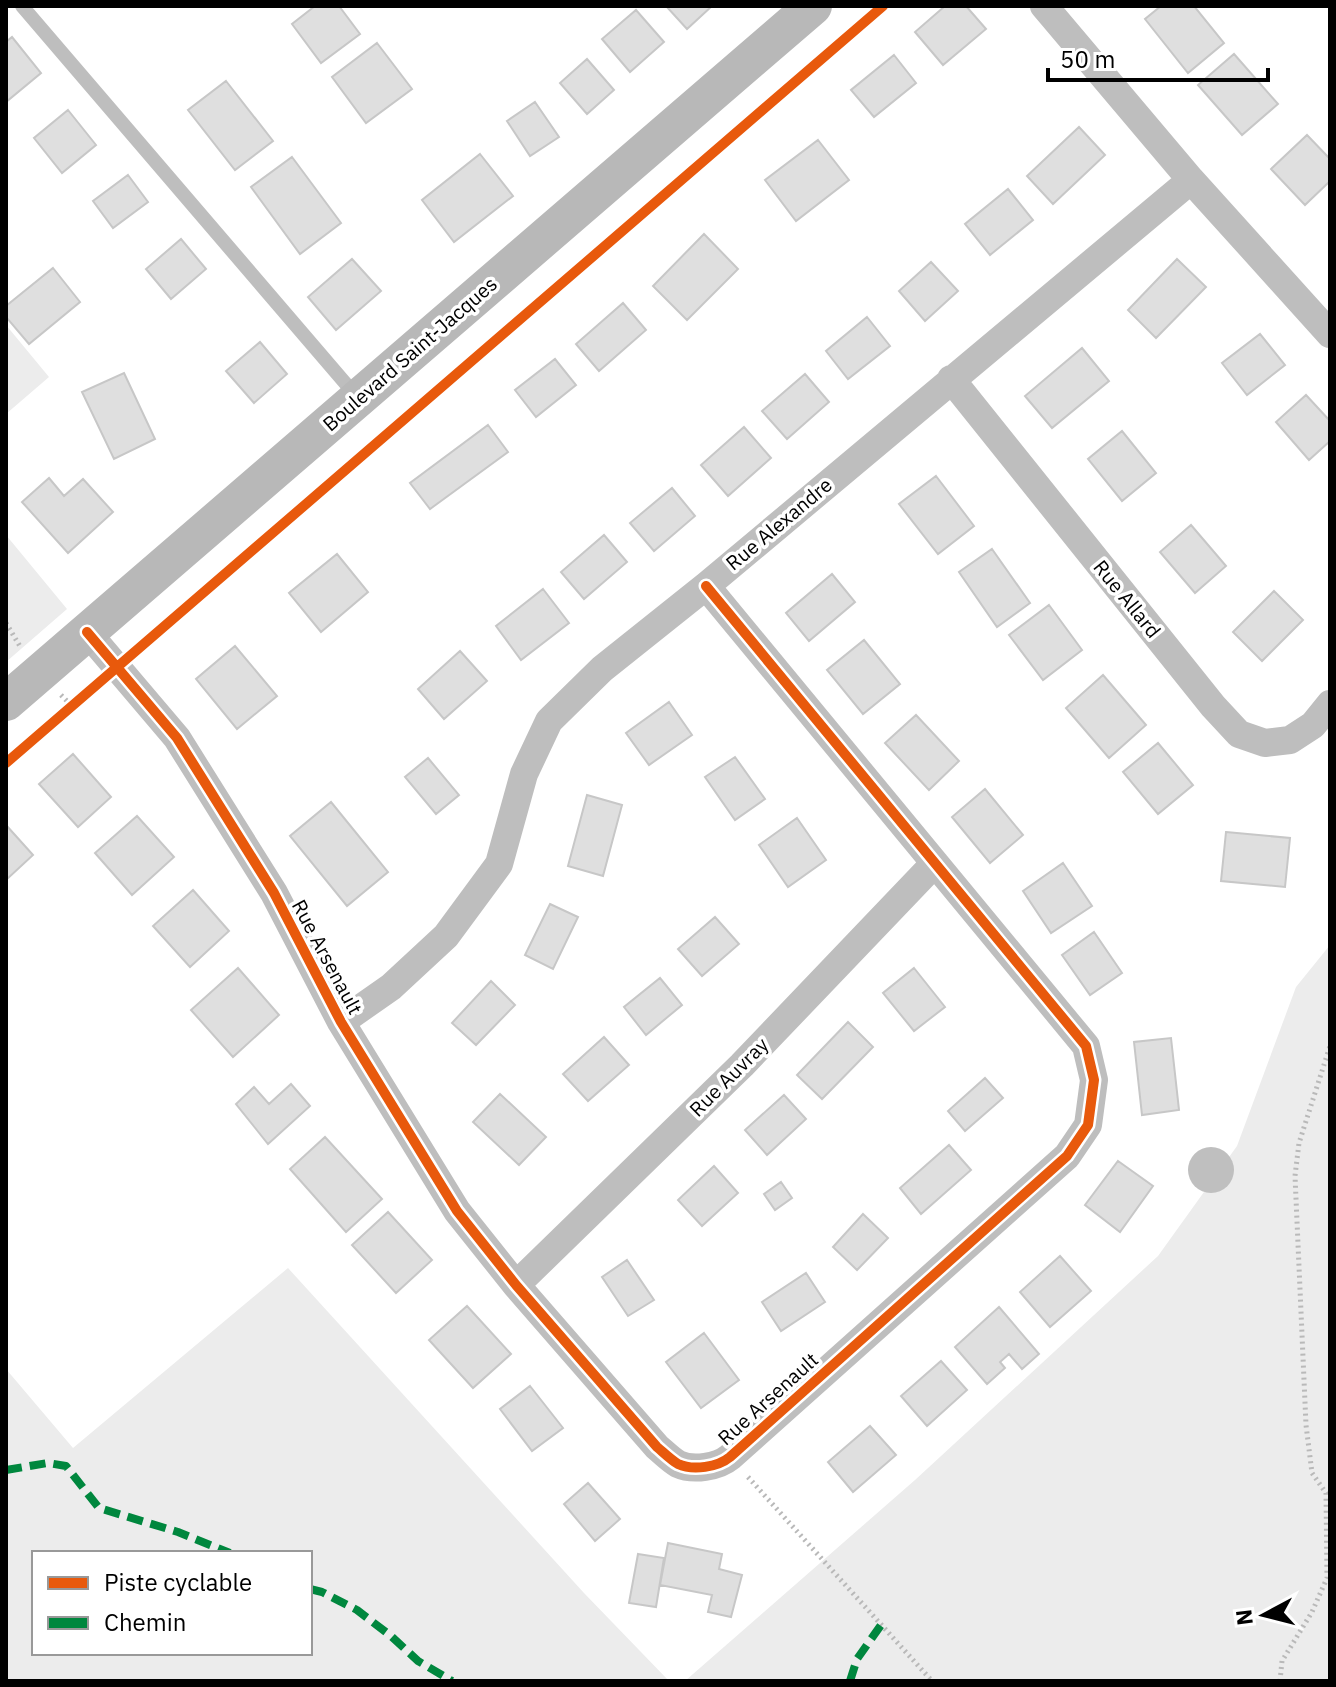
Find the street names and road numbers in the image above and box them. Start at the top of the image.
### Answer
street label: Boulevard Saint-Jacques [317,270,503,437]
street label: Rue Alexandre [720,471,837,576]
street label: Rue Allard [1088,554,1167,643]
street label: Rue Arsenault [286,895,369,1019]
street label: Rue Auvray [683,1031,774,1122]
street label: Rue Arsenault [712,1346,824,1451]

